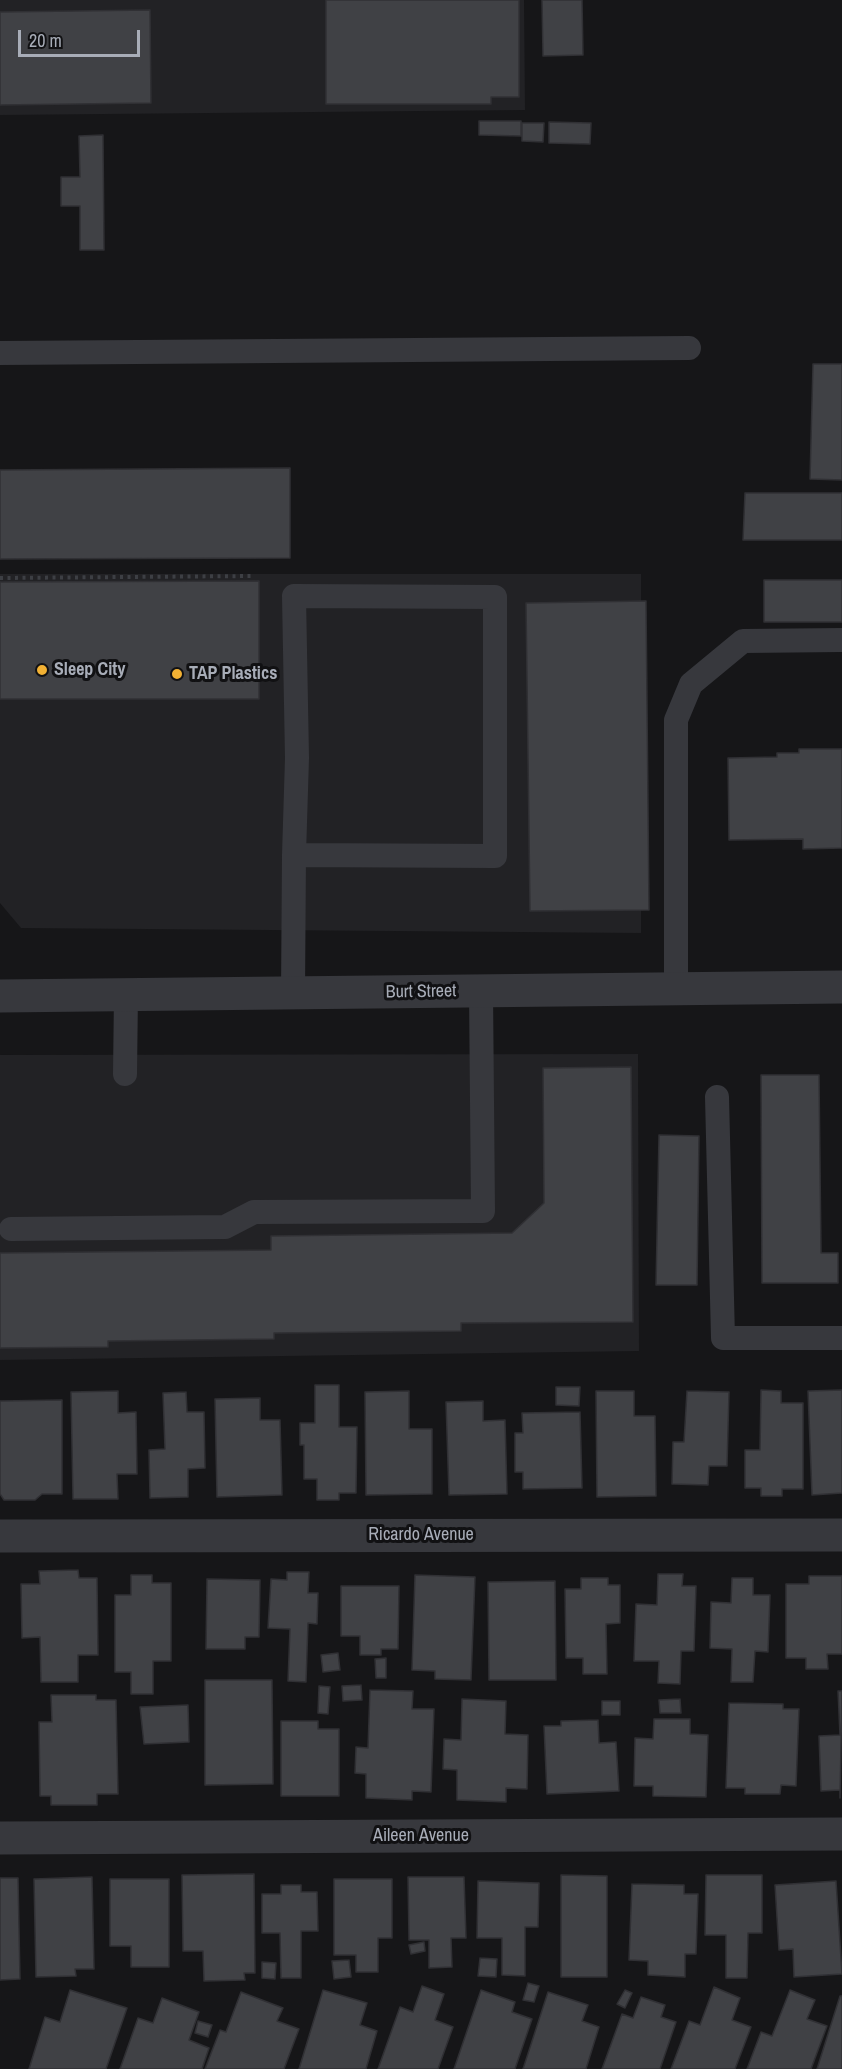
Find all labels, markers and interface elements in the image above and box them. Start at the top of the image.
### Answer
scale bar [21,18,142,56]
text: 20 m [29,28,62,53]
place label: Sleep City [54,659,125,681]
marker: Sleep City [35,663,49,677]
place label: TAP Plastics [189,663,277,685]
marker: TAP Plastics [170,667,184,681]
street label: Burt Street [386,981,456,1003]
street label: Ricardo Avenue [368,1524,474,1546]
street label: Aileen Avenue [373,1825,469,1847]

